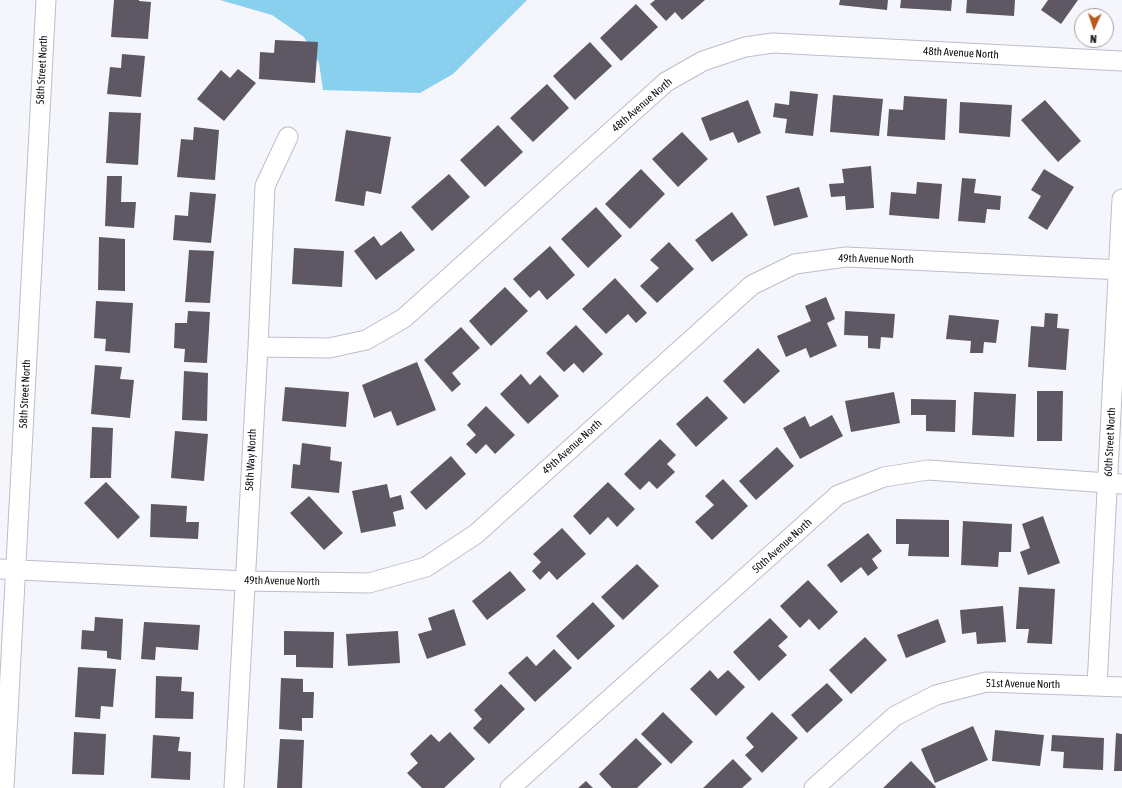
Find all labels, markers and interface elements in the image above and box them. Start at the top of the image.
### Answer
north arrow [1074,8,1114,48]
text: N [1090,33,1097,45]
street label: 58th Street North [34,35,50,105]
street label: 48th Avenue North [923,44,999,62]
street label: 48th Avenue North [609,75,675,135]
street label: 49th Avenue North [838,252,914,266]
street label: 58th Street North [17,359,33,429]
street label: 60th Street North [1102,407,1118,477]
street label: 49th Avenue North [539,417,605,477]
street label: 58th Way North [243,428,259,492]
street label: 50th Avenue North [749,516,815,576]
street label: 49th Avenue North [244,574,320,588]
street label: 51st Avenue North [986,677,1060,691]

